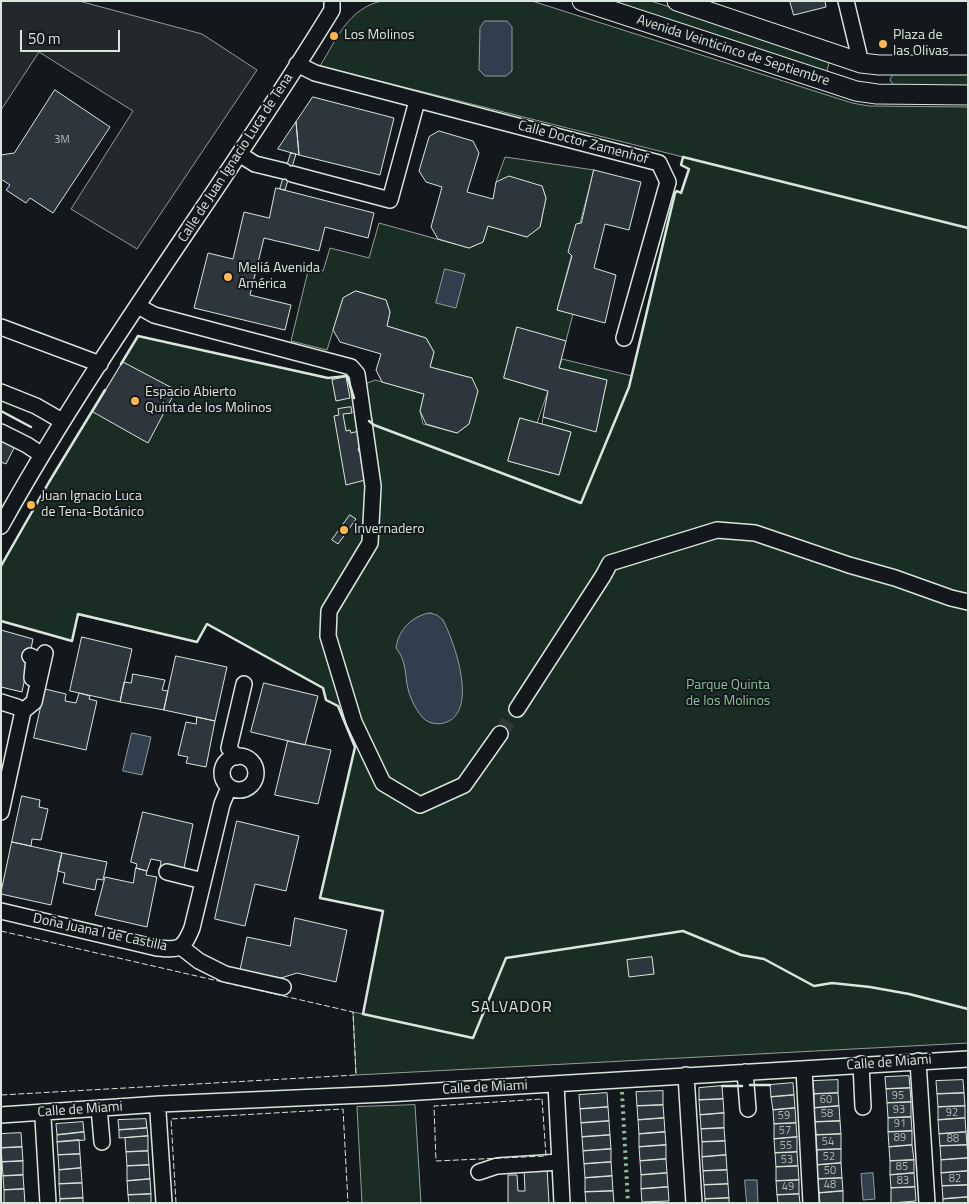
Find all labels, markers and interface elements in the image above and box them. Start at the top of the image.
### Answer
street label: Avenida Veinticinco de Septiembre [634,12,832,90]
scale bar [22,20,122,52]
text: 50 m [28,27,61,50]
place label: Los Molinos [344,28,414,44]
place label: Plaza de las Olivas [893,28,949,60]
marker: Los Molinos [328,30,340,42]
marker: Plaza de las Olivas [877,38,889,50]
street label: Calle de Juan Ignacio Luca de Tena [175,70,297,246]
street label: Calle Doctor Zamenhof [516,117,650,169]
house number: 3M [54,133,70,147]
place label: Meliá Avenida América [238,261,320,294]
marker: Meliá Avenida América [222,271,234,283]
place label: Espacio Abierto Quinta de los Molinos [145,385,272,418]
marker: Espacio Abierto Quinta de los Molinos [129,395,141,407]
place label: Juan Ignacio Luca de Tena-Botánico [41,489,144,522]
marker: Juan Ignacio Luca de Tena-Botánico [25,499,37,511]
place label: Invernadero [354,522,425,538]
marker: Invernadero [338,524,350,536]
park label: Parque Quinta de los Molinos [686,678,770,710]
street label: Doña Juana I de Castilla [31,911,169,955]
district label: SALVADOR [470,998,554,1018]
street label: Calle de Miami [846,1052,932,1074]
street label: Calle de Miami [442,1077,528,1099]
house number: 95 [892,1089,904,1103]
house number: 60 [820,1093,832,1107]
street label: Calle de Miami [37,1099,123,1121]
house number: 93 [893,1103,905,1117]
house number: 92 [946,1106,958,1120]
house number: 58 [821,1107,833,1121]
house number: 59 [778,1109,790,1123]
house number: 91 [894,1117,906,1131]
house number: 57 [779,1124,791,1138]
house number: 89 [894,1131,906,1145]
house number: 88 [947,1132,959,1146]
house number: 54 [822,1135,834,1149]
house number: 55 [780,1139,792,1153]
house number: 52 [823,1150,835,1164]
house number: 53 [781,1153,793,1167]
house number: 85 [896,1160,908,1174]
house number: 50 [824,1164,836,1178]
house number: 82 [949,1172,961,1186]
house number: 83 [897,1174,909,1188]
house number: 48 [824,1178,836,1192]
house number: 49 [782,1180,794,1194]

